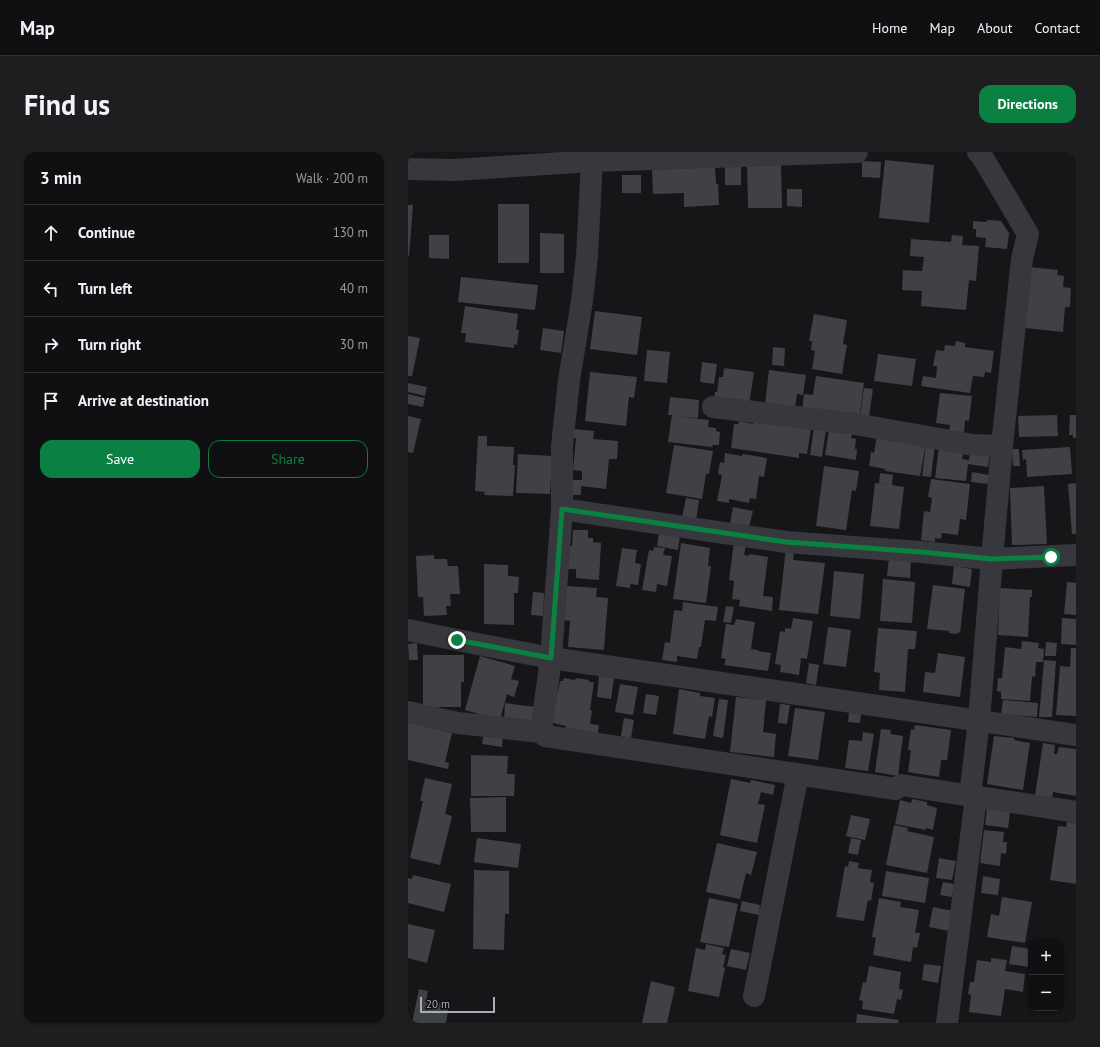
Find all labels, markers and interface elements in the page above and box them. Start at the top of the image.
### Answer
text: Map [20,16,55,40]
text: Home [872,19,907,37]
text: Map [929,19,955,37]
text: About [977,19,1013,37]
text: Contact [1035,19,1080,37]
button: Directions [979,85,1076,123]
text: Find us [24,86,110,123]
text: 3 min [40,167,81,189]
text: Walk · 200 m [296,170,368,187]
icon: ahead [40,222,62,244]
text: Continue [78,223,135,242]
text: 130 m [333,224,368,241]
icon: left [40,278,62,300]
text: Turn left [78,279,132,298]
text: 40 m [340,280,368,297]
icon: right [40,334,62,356]
text: Turn right [78,335,141,354]
text: 30 m [340,336,368,353]
icon: arrive [40,390,62,412]
text: Arrive at destination [78,391,209,410]
button: Save [40,440,200,478]
button: Share [208,440,368,478]
route start [1042,548,1060,566]
route end [448,631,466,649]
map controls [1028,939,1064,1011]
button: + [1028,939,1064,975]
button: − [1028,975,1064,1011]
scale bar [420,995,495,1014]
text: 20 m [426,997,450,1011]

